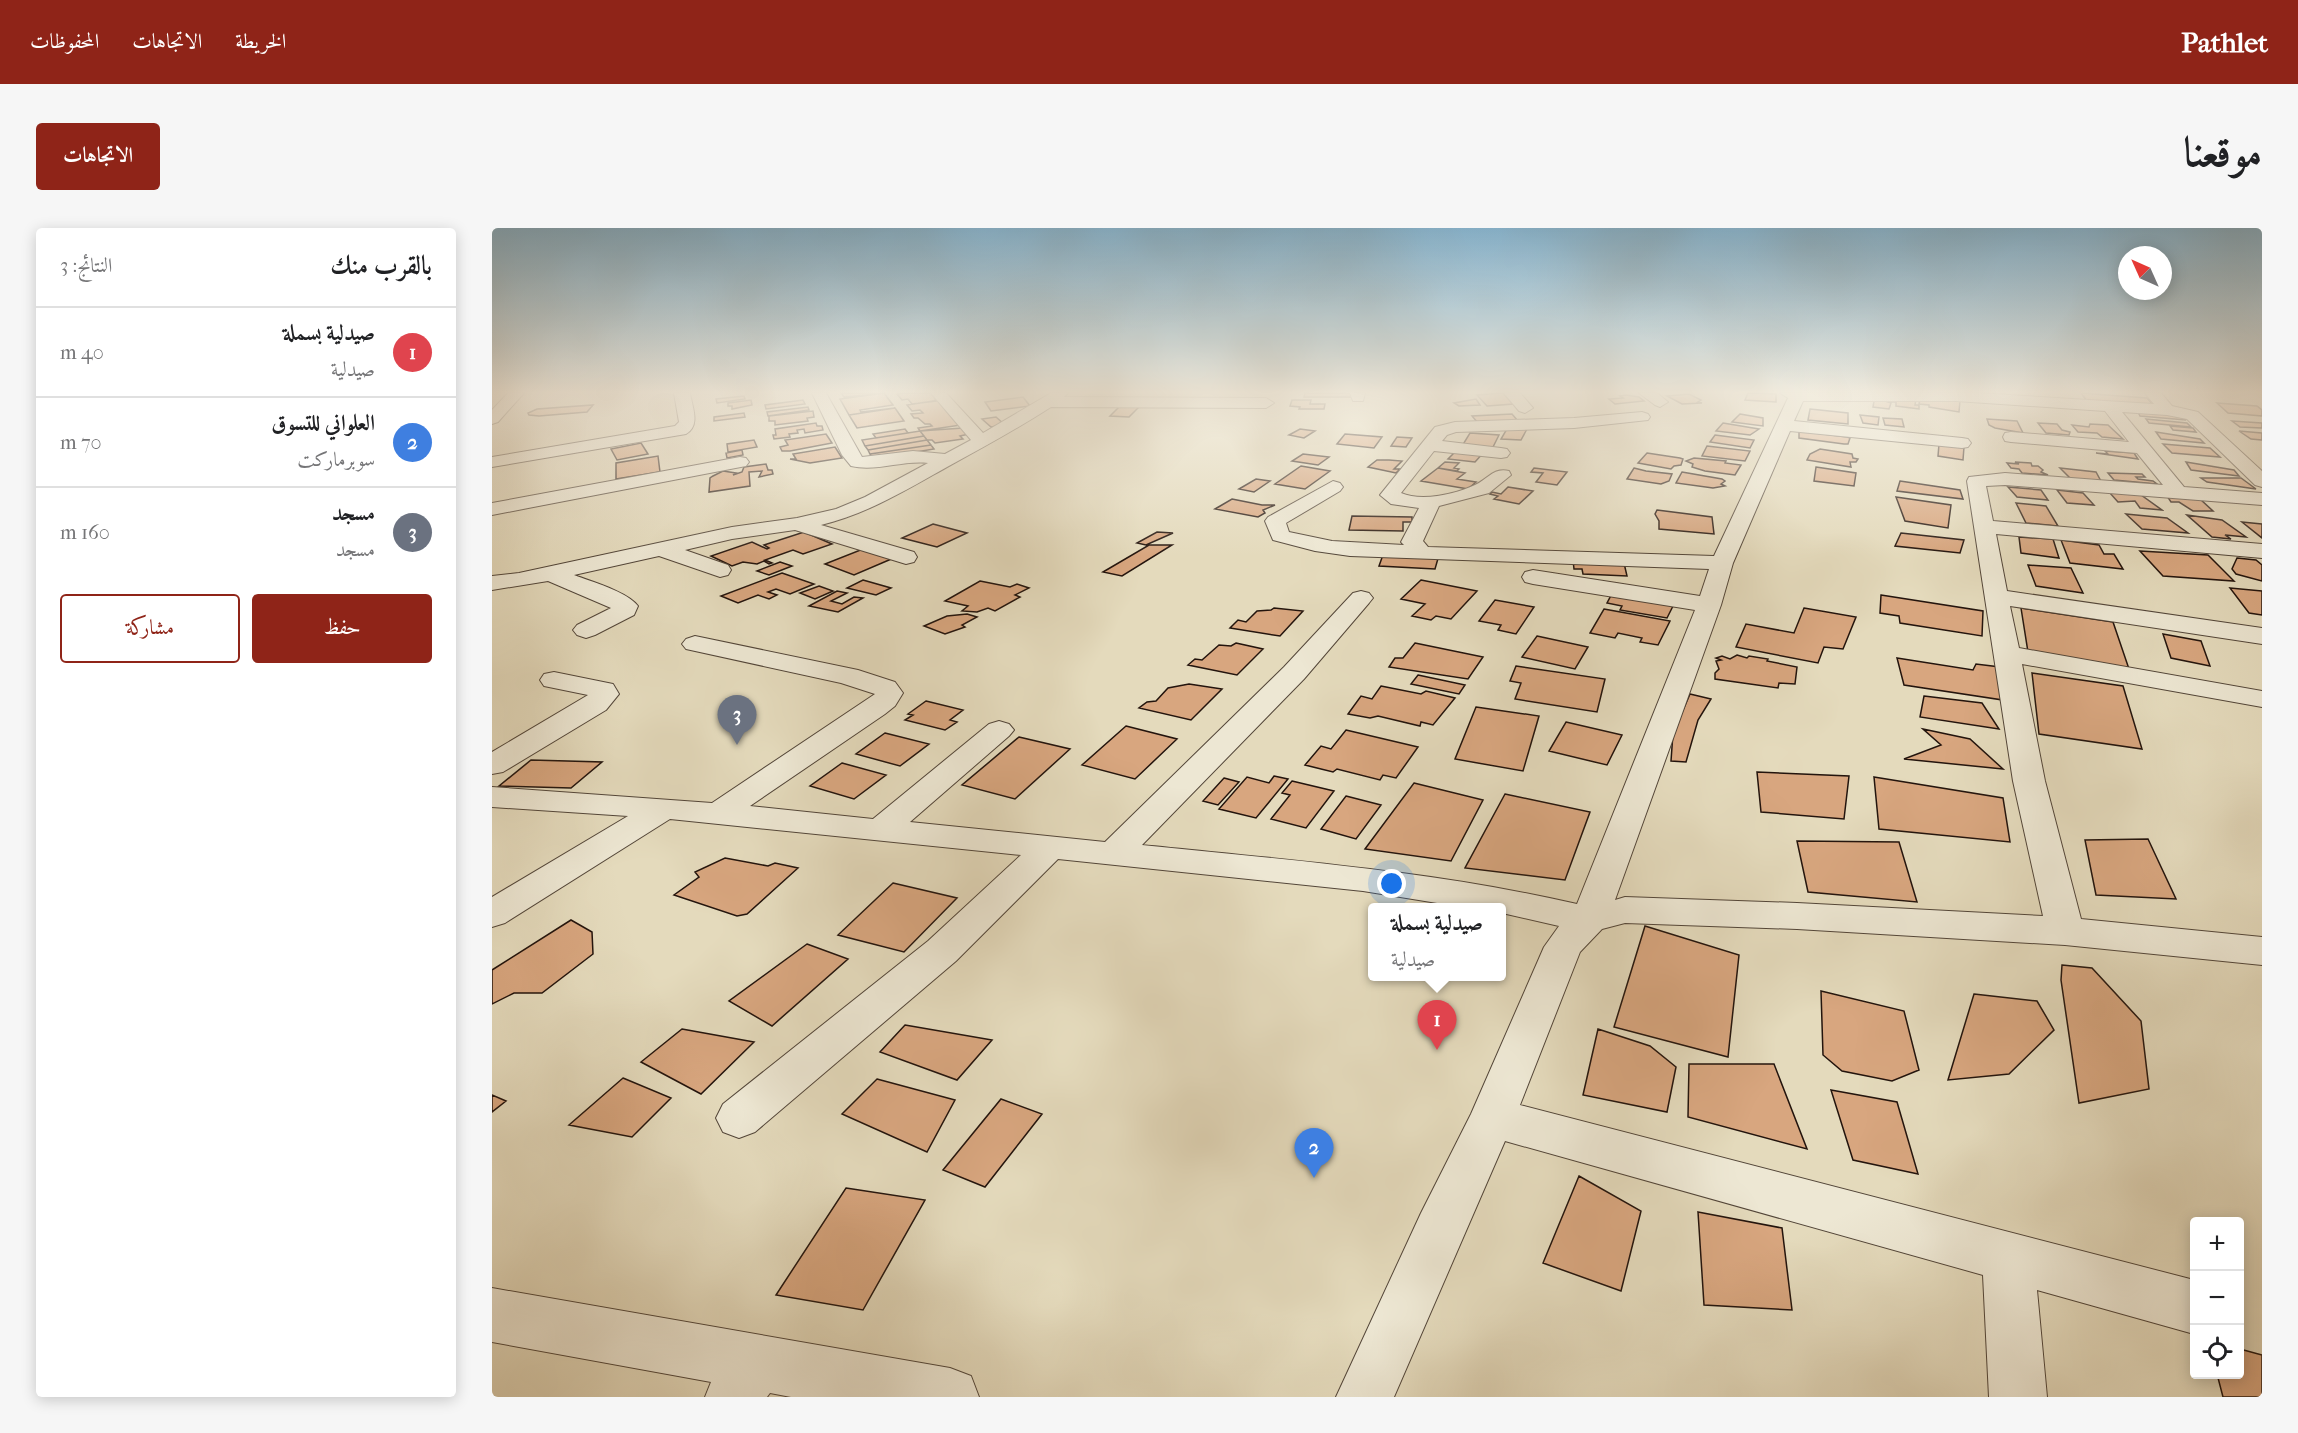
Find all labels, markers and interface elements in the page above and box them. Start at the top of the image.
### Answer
text: Pathlet [2181,26,2268,59]
text: المحفوظات [30,29,99,53]
text: الاتجاهات [132,29,202,53]
text: الخريطة [235,29,286,53]
button: الاتجاهات [36,123,160,190]
text: موقعنا [2184,128,2262,177]
north arrow [2118,246,2172,300]
text: بالقرب منك [330,250,432,281]
text: النتائج: 3 [60,254,112,277]
text: صيدلية بسملة [283,320,375,346]
text: 40 m [60,341,104,364]
text: 1 [409,341,416,364]
text: صيدلية [331,358,375,381]
text: العلواني للتسوق [271,410,375,436]
text: 70 m [60,431,102,454]
text: 2 [407,431,418,454]
text: سوبرماركت [297,448,375,471]
text: مسجد [332,500,375,526]
text: 160 m [60,521,110,544]
text: 3 [408,521,417,544]
text: مسجد [336,538,375,561]
button: مشاركة [60,594,240,663]
button: حفظ [252,594,432,663]
pin: 3 [718,696,756,745]
your location [1377,869,1406,898]
popup [1368,903,1506,981]
text: صيدلية بسملة [1391,910,1483,936]
text: صيدلية [1391,948,1435,971]
pin: 1 [1418,1000,1456,1050]
pin: 2 [1294,1128,1334,1178]
map controls [2190,1217,2244,1379]
button: + [2190,1217,2244,1271]
button: − [2190,1271,2244,1325]
button: locate [2190,1325,2244,1379]

